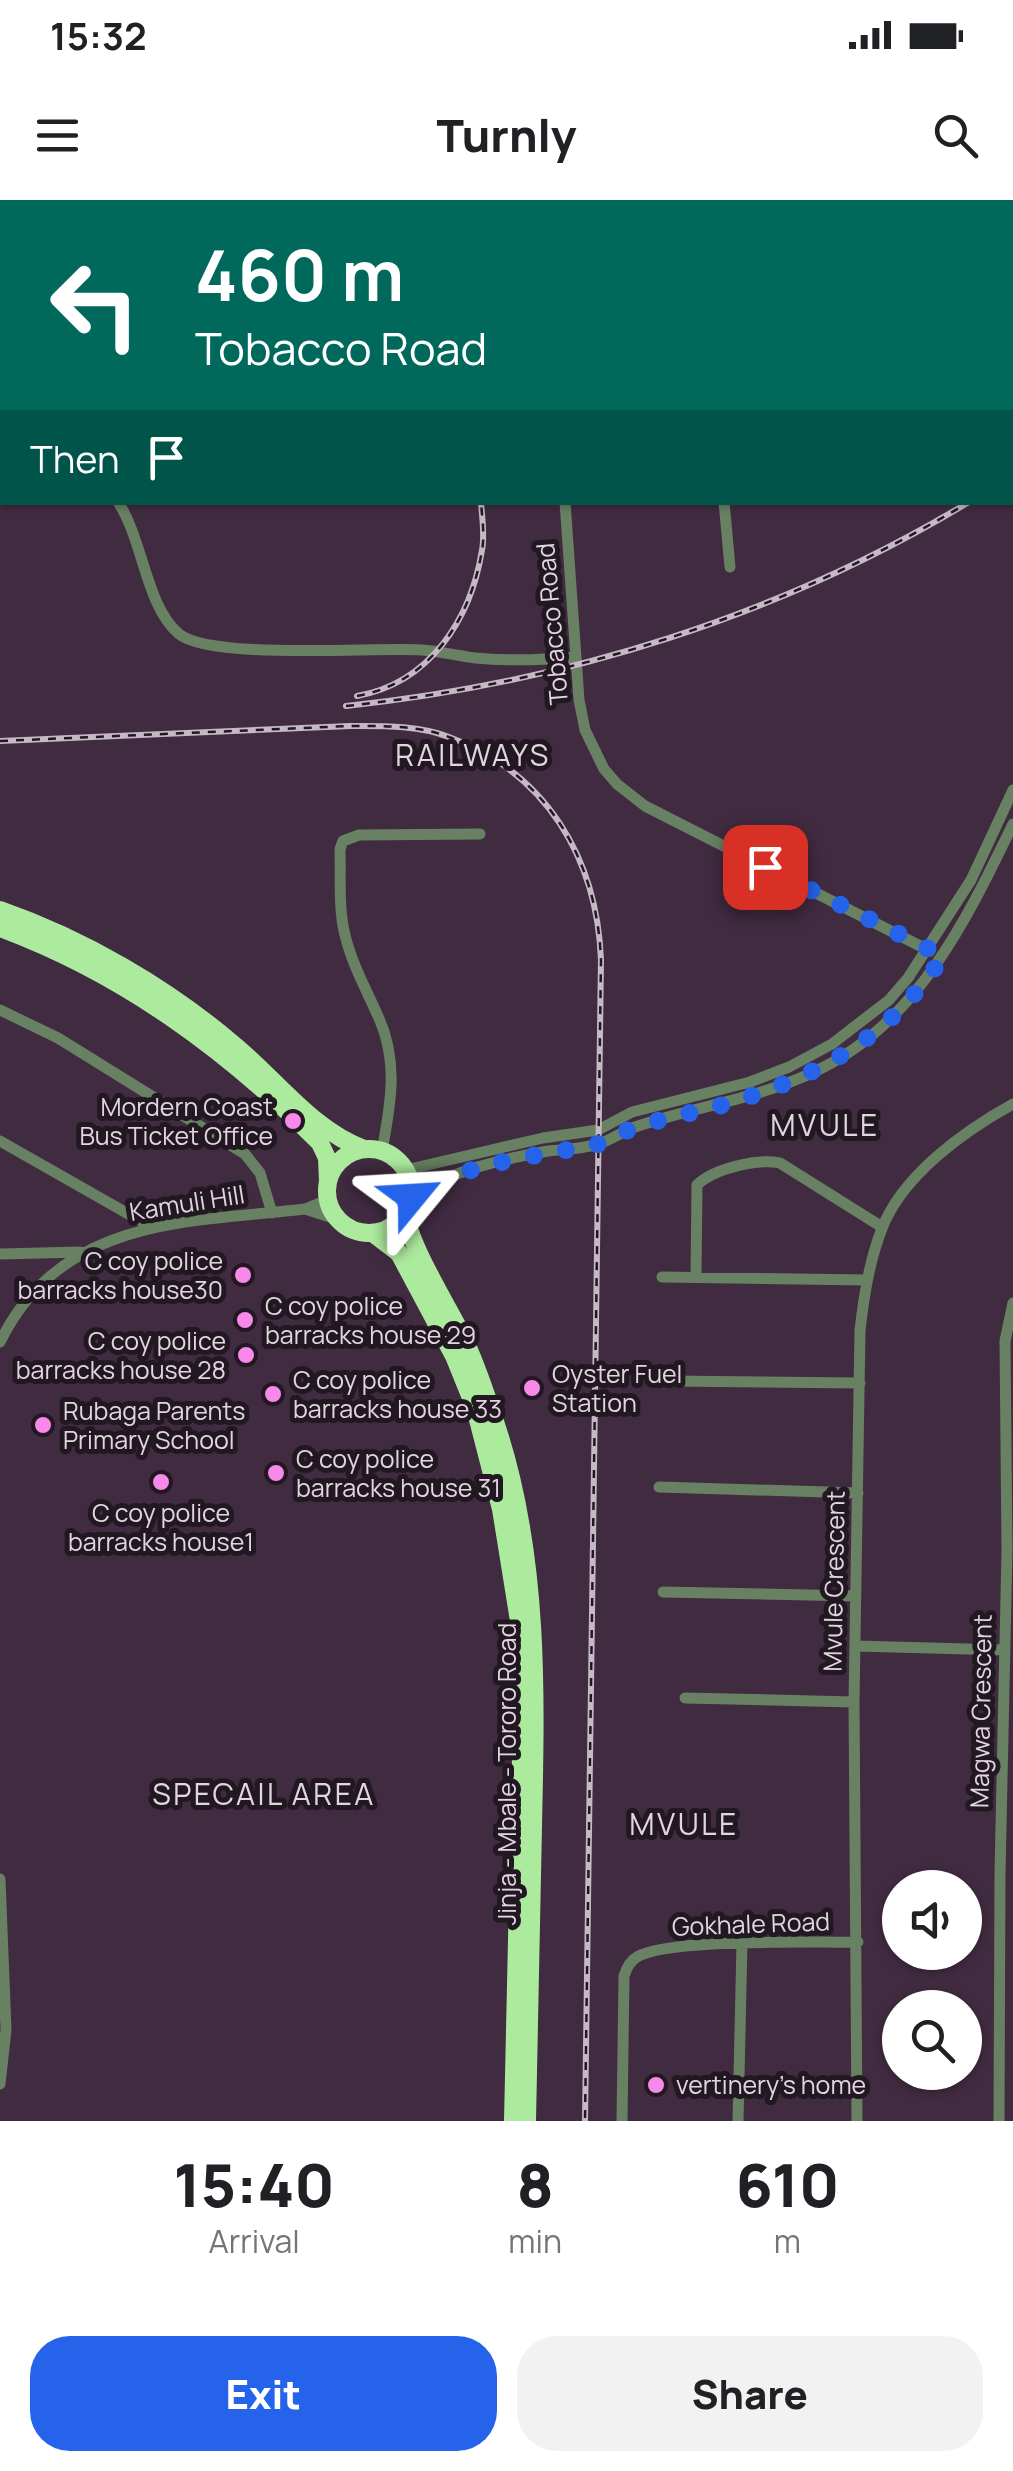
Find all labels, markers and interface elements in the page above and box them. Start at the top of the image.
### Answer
text: 15:32 [50,9,147,61]
text: Turnly [437,104,576,166]
icon: menu [30,108,85,163]
icon: search [928,108,983,163]
text: 460 m [195,226,404,322]
icon: left [30,240,160,370]
text: Tobacco Road [195,317,487,379]
icon: arrive [139,430,194,485]
text: Then [30,432,119,484]
street label: Tobacco Road [527,542,576,706]
district label: RAILWAYS [395,734,551,775]
pin [723,825,808,910]
icon: arrive [738,840,793,895]
place label: Mordern Coast Bus Ticket Office [79,1089,273,1153]
district label: MVULE [770,1104,880,1145]
marker: Mordern Coast Bus Ticket Office [282,1110,304,1132]
position arrow [360,1145,464,1249]
street label: Kamuli Hill [127,1176,247,1229]
place label: C coy police barracks house30 [17,1243,223,1307]
marker: C coy police barracks house30 [232,1264,254,1286]
place label: C coy police barracks house 29 [265,1288,476,1352]
marker: C coy police barracks house 29 [234,1309,256,1331]
place label: C coy police barracks house 28 [16,1323,226,1387]
marker: C coy police barracks house 28 [235,1344,257,1366]
place label: Oyster Fuel Station [552,1356,682,1420]
place label: C coy police barracks house 33 [293,1362,502,1426]
marker: Oyster Fuel Station [521,1377,543,1399]
marker: C coy police barracks house 33 [262,1383,284,1405]
place label: Rubaga Parents Primary School [63,1393,245,1457]
marker: Rubaga Parents Primary School [32,1414,54,1436]
place label: C coy police barracks house 31 [296,1441,501,1505]
marker: C coy police barracks house 31 [265,1462,287,1484]
marker: C coy police barracks house1 [150,1471,172,1493]
street label: Mvule Crescent [814,1490,853,1672]
place label: C coy police barracks house1 [68,1495,254,1559]
street label: Magwa Crescent [961,1614,1000,1808]
street label: Jinja - Mbale - Tororo Road [489,1623,524,1925]
district label: SPECAIL AREA [152,1773,376,1814]
district label: MVULE [629,1803,739,1844]
map controls [882,1870,982,2090]
button: sound [882,1870,982,1970]
street label: Gokhale Road [671,1903,831,1944]
button: search [882,1990,982,2090]
place label: vertinery's home [676,2067,866,2102]
marker: vertinery's home [645,2074,667,2096]
text: 15:40 [173,2143,335,2225]
text: 8 [516,2143,554,2225]
text: 610 [735,2143,839,2225]
text: Arrival [208,2219,300,2263]
text: min [508,2219,562,2263]
text: m [774,2219,801,2263]
button: Exit [30,2336,497,2451]
button: Share [517,2336,983,2451]

